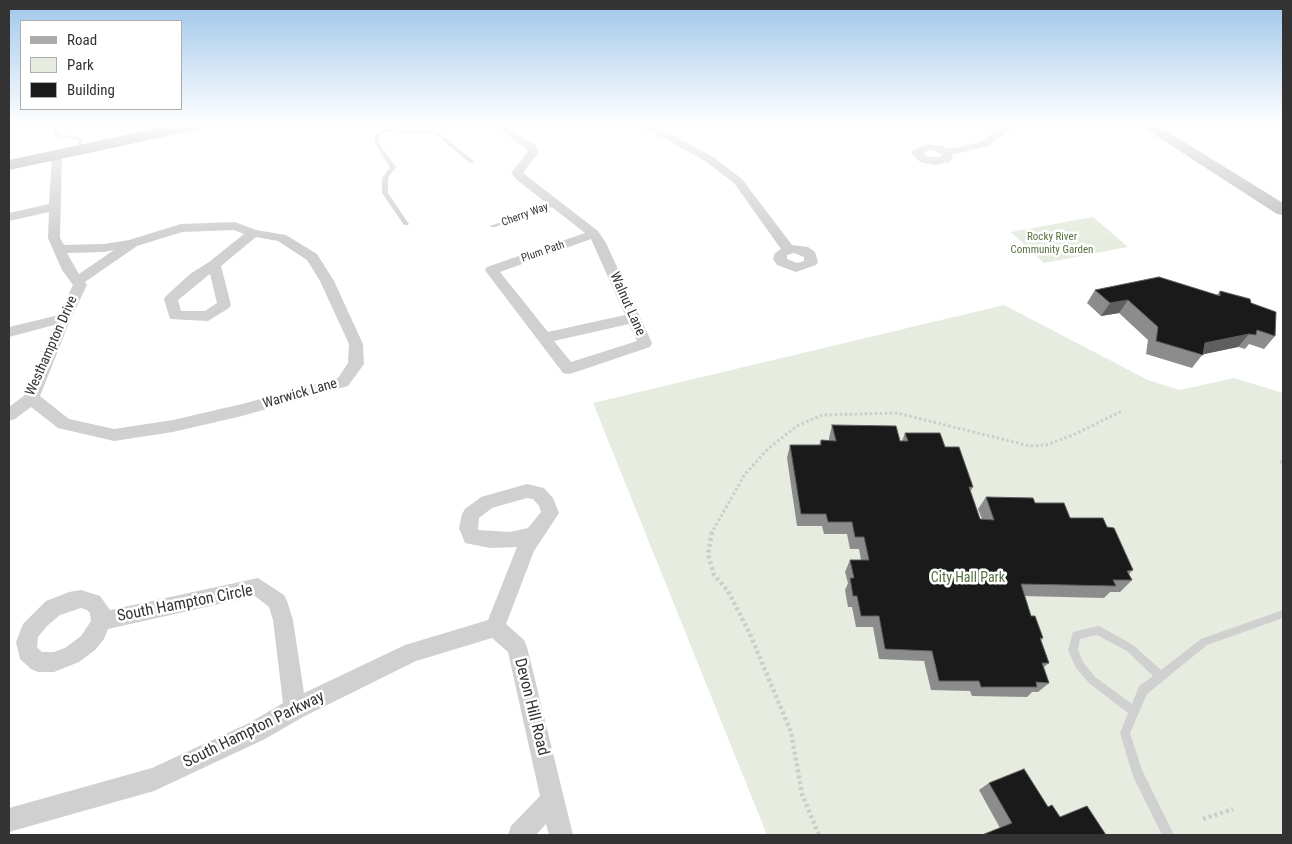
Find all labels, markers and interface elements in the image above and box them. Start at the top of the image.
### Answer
legend [20,20,182,110]
text: Road [67,31,97,49]
text: Park [67,56,94,74]
text: Building [67,81,115,99]
street label: Cherry Way [500,200,550,230]
park label: Rocky River Community Garden [1011,230,1093,256]
street label: Plum Path [520,238,566,266]
street label: Walnut Lane [606,270,648,338]
street label: Westhampton Drive [22,294,82,398]
street label: Warwick Lane [261,375,339,413]
park label: City Hall Park [931,570,1005,586]
street label: South Hampton Circle [116,581,254,627]
street label: Devon Hill Road [510,656,552,758]
street label: South Hampton Parkway [180,687,328,773]

